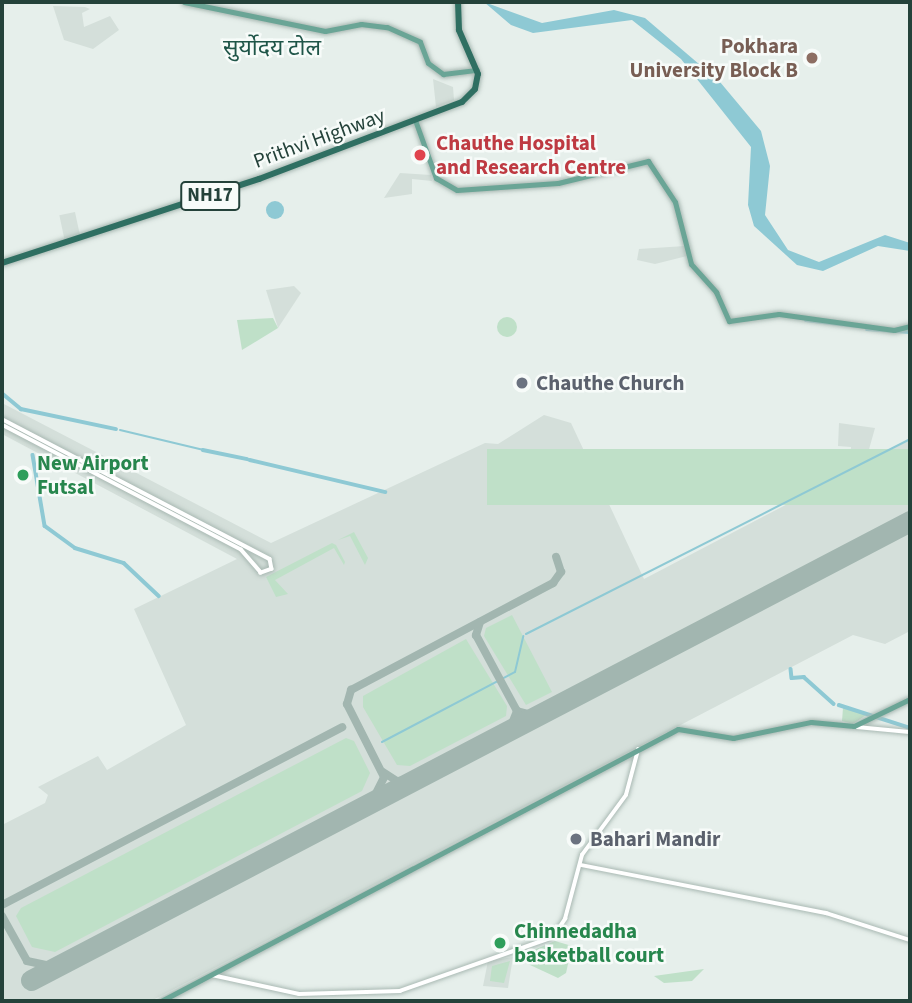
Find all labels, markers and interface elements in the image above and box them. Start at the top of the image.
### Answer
place label: Pokhara University Block B [629,33,798,83]
district label: सुर्योदय टोल [223,34,321,62]
marker: Pokhara University Block B [804,50,820,66]
street label: Prithvi Highway [250,103,388,173]
place label: Chauthe Hospital and Research Centre [436,130,626,180]
marker: Chauthe Hospital and Research Centre [410,145,430,165]
road number: NH17 [178,180,242,212]
place label: Chauthe Church [536,370,684,396]
marker: Chauthe Church [514,375,530,391]
place label: New Airport Futsal [37,450,148,500]
marker: New Airport Futsal [15,467,31,483]
place label: Bahari Mandir [590,826,720,852]
marker: Bahari Mandir [568,831,584,847]
place label: Chinnedadha basketball court [514,918,664,968]
marker: Chinnedadha basketball court [492,935,508,951]

